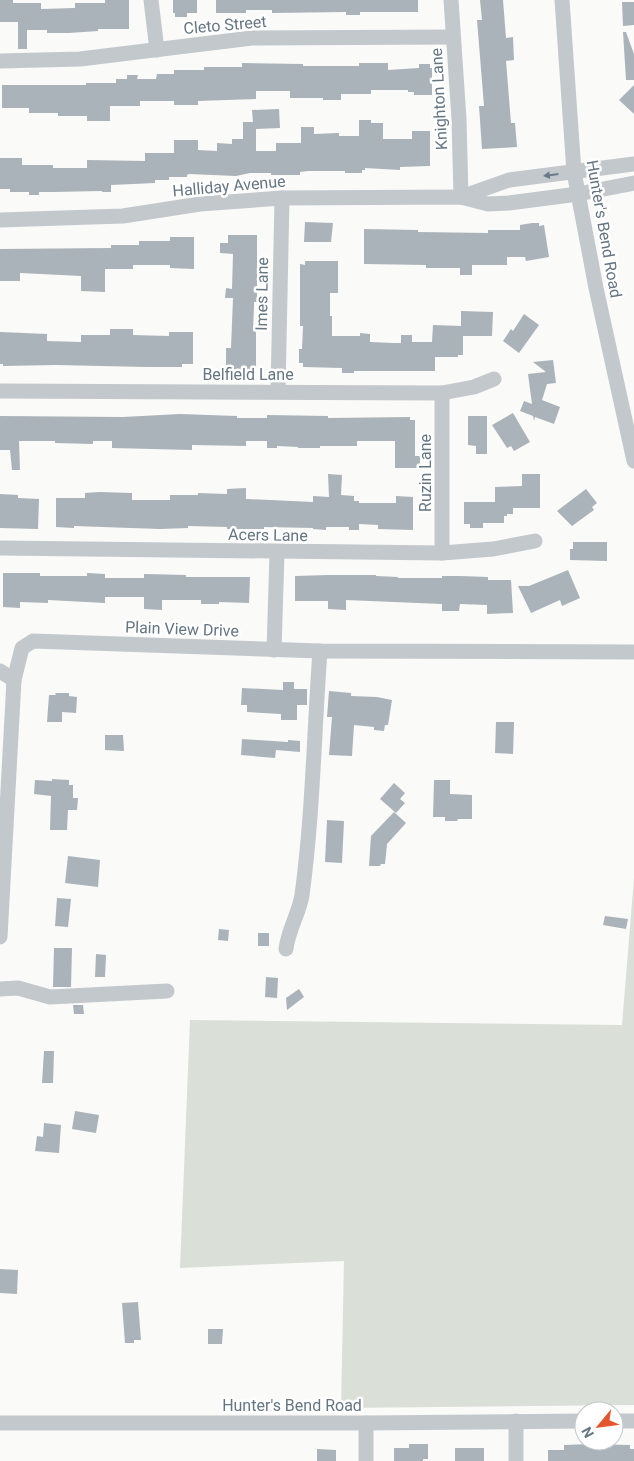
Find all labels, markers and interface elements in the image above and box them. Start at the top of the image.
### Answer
street label: Cleto Street [183,12,267,38]
street label: Knighton Lane [427,48,451,150]
street label: Hunter's Bend Road [583,159,625,299]
one-way arrow [543,171,559,179]
street label: Halliday Avenue [172,172,286,200]
street label: Imes Lane [252,257,272,331]
street label: Belfield Lane [202,365,294,384]
street label: Ruzin Lane [416,434,435,512]
street label: Acers Lane [228,525,308,545]
street label: Plain View Drive [125,618,239,640]
street label: Hunter's Bend Road [222,1396,362,1415]
north arrow [574,1401,624,1451]
text: N [578,1424,597,1441]

